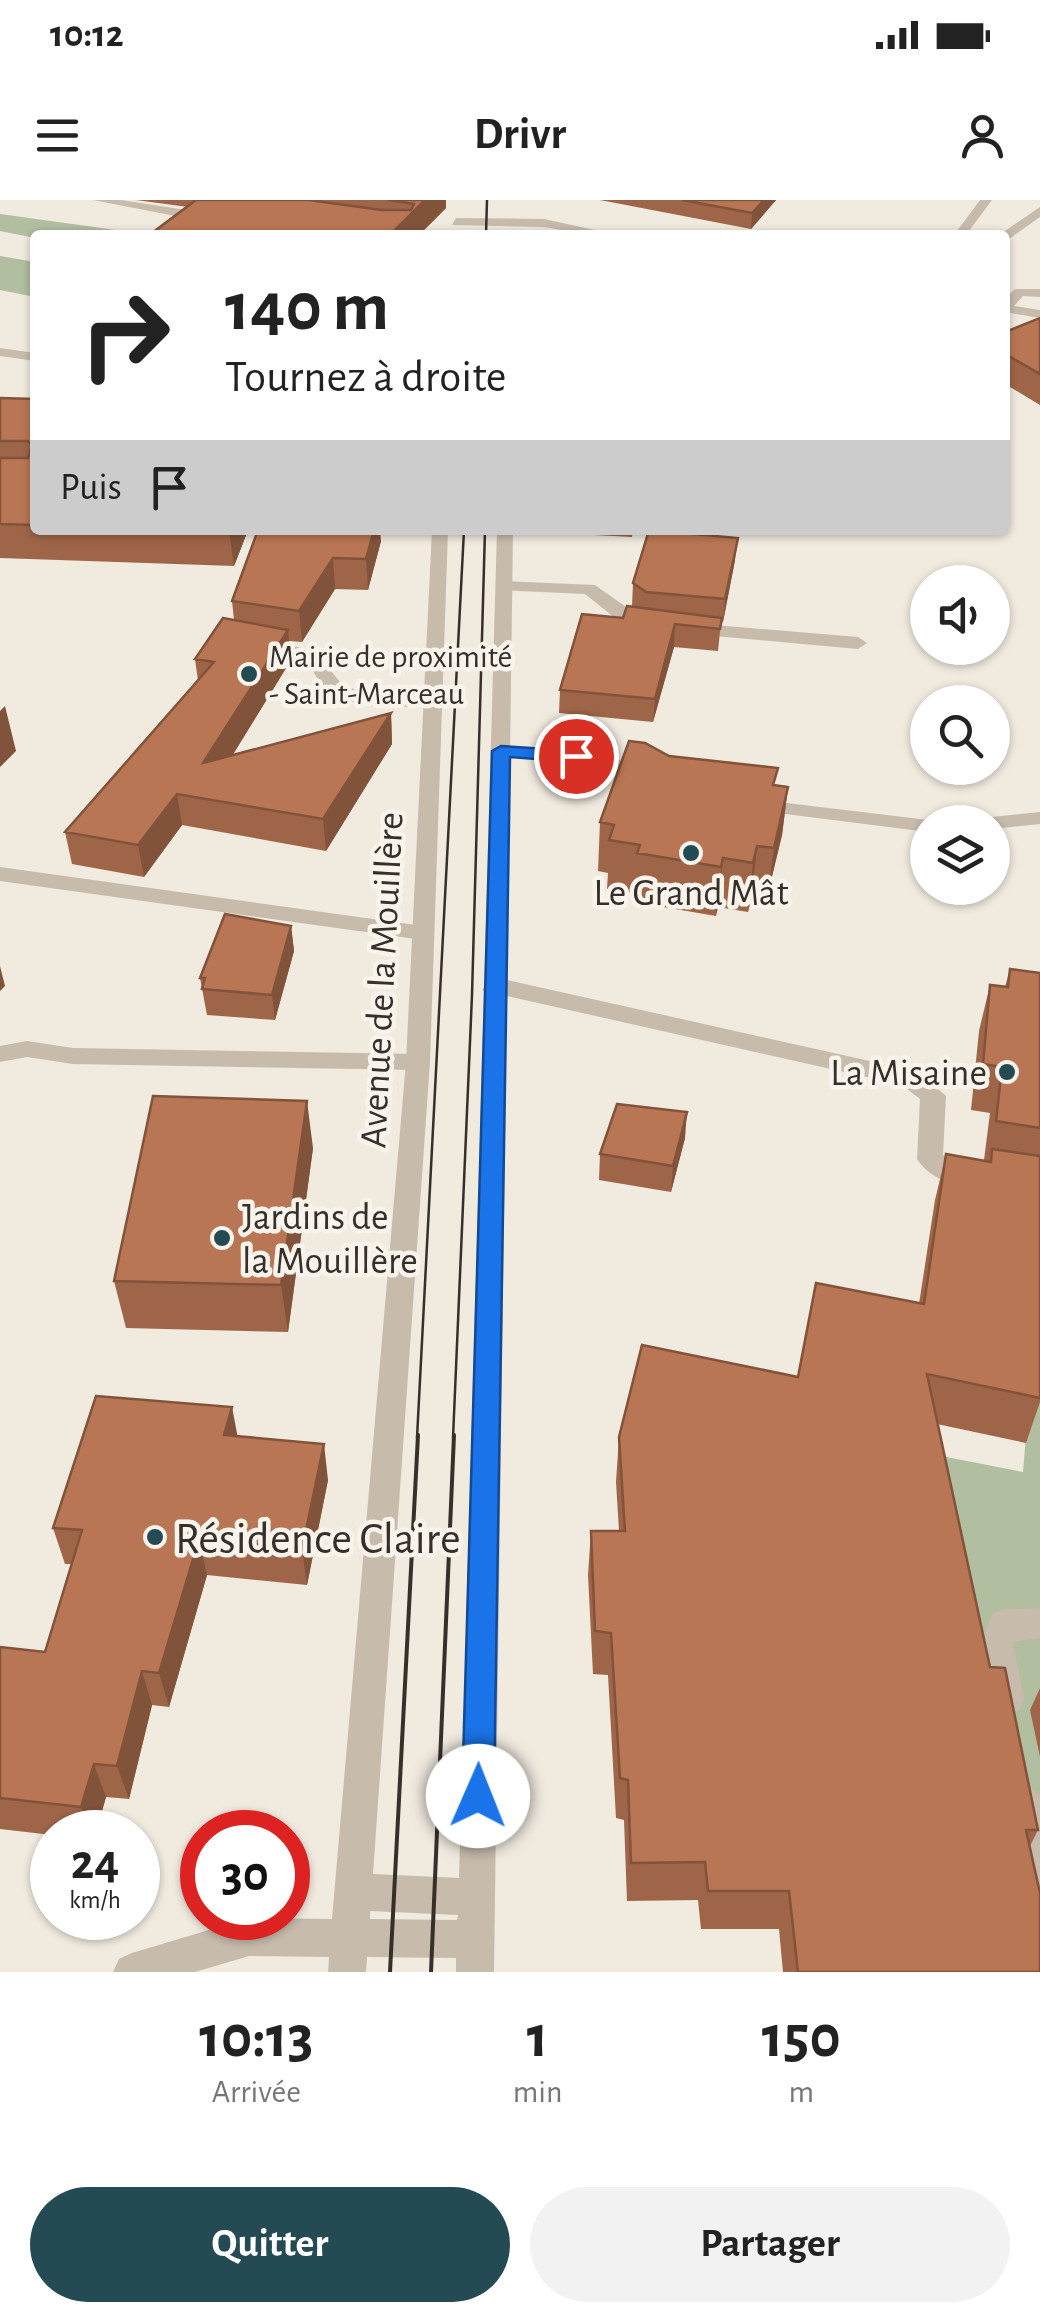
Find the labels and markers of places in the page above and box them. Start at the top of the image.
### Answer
place label: Mairie de proximité - Saint-Marceau [269,641,512,710]
marker: Mairie de proximité - Saint-Marceau [238,663,260,685]
pin [534,714,619,799]
marker: Le Grand Mât [680,842,702,864]
place label: Le Grand Mât [593,875,789,913]
place label: La Misaine [830,1055,987,1093]
marker: La Misaine [996,1061,1018,1083]
place label: Jardins de la Mouillère [242,1199,418,1281]
marker: Jardins de la Mouillère [211,1227,233,1249]
place label: Résidence Claire [175,1517,461,1562]
marker: Résidence Claire [144,1526,166,1548]

